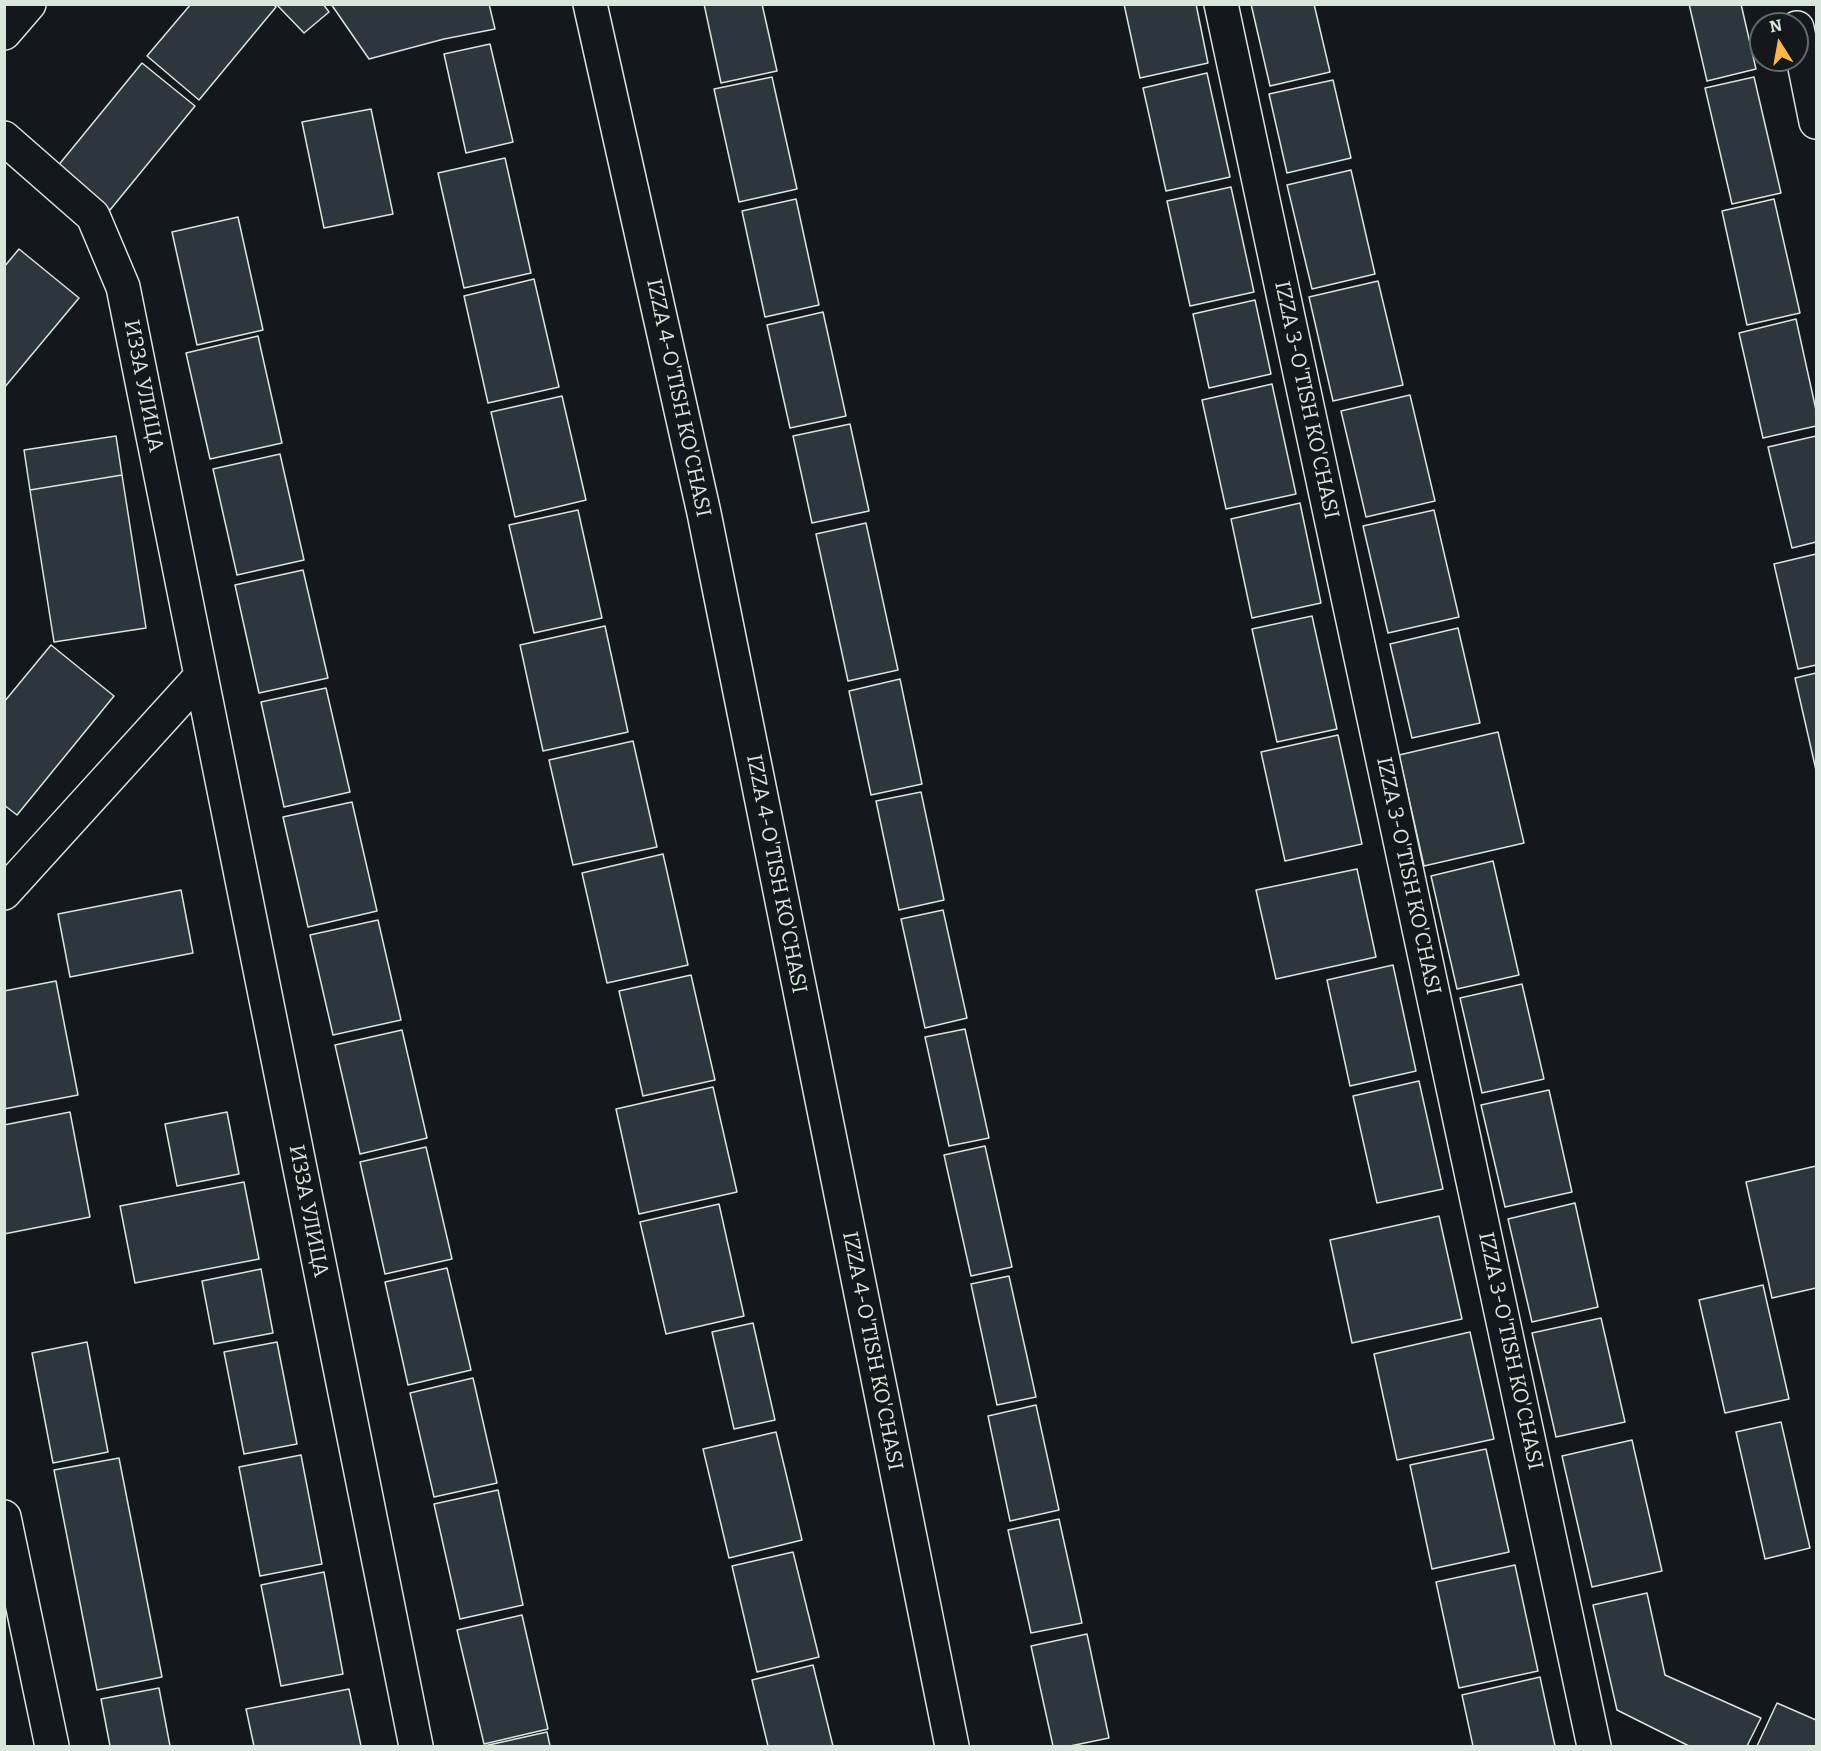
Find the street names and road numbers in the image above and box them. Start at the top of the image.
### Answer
street label: IZZA 4-O'TISH KO'CHASI [640,277,716,519]
street label: IZZA 3-O'TISH KO'CHASI [1268,279,1344,521]
street label: ИЗЗА УЛИЦА [118,318,168,454]
street label: IZZA 4-O'TISH KO'CHASI [740,752,812,996]
street label: IZZA 3-O'TISH KO'CHASI [1370,755,1446,997]
street label: ИЗЗА УЛИЦА [283,1143,333,1279]
street label: IZZA 4-O'TISH KO'CHASI [836,1229,908,1473]
street label: IZZA 3-O'TISH KO'CHASI [1472,1230,1548,1472]

